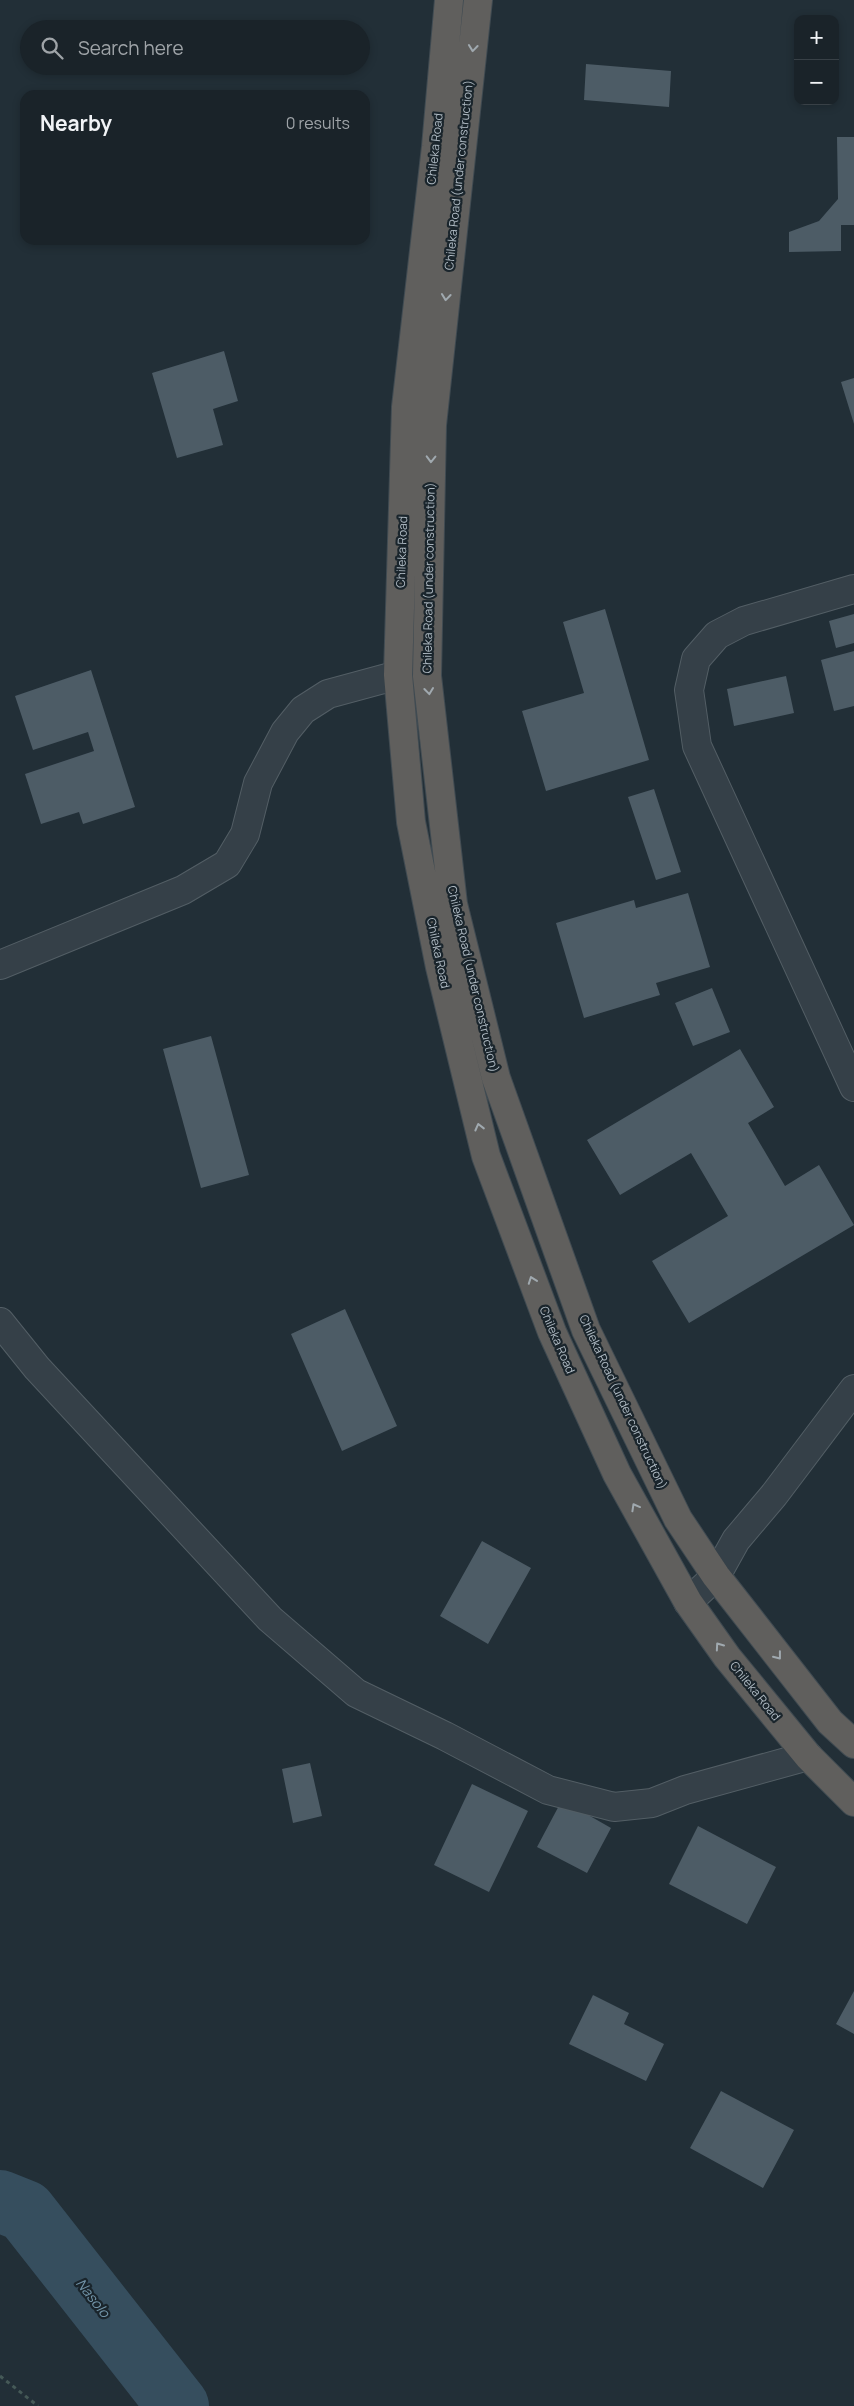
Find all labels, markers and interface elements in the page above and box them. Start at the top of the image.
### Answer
map controls [794,15,839,105]
button: + [794,15,839,60]
search box [20,20,370,75]
icon: search [38,34,66,62]
text: Search here [78,35,184,61]
one-way arrow [468,45,479,53]
button: − [794,60,839,105]
street label: Chileka Road (under construction) [440,79,477,271]
text: Nearby [40,109,112,137]
text: 0 results [286,112,350,134]
street label: Chileka Road [422,112,447,186]
one-way arrow [441,293,452,301]
one-way arrow [426,455,437,463]
street label: Chileka Road (under construction) [418,482,439,674]
street label: Chileka Road [392,516,411,588]
one-way arrow [423,687,434,695]
street label: Chileka Road (under construction) [444,884,503,1074]
street label: Chileka Road [423,916,454,990]
one-way arrow [474,1122,485,1131]
one-way arrow [528,1276,538,1285]
street label: Chileka Road [536,1303,579,1376]
street label: Chileka Road (under construction) [575,1312,672,1492]
one-way arrow [632,1504,642,1513]
one-way arrow [716,1643,725,1652]
one-way arrow [772,1650,780,1659]
street label: Chileka Road [726,1657,785,1724]
water label: Nasolo [72,2274,115,2322]

